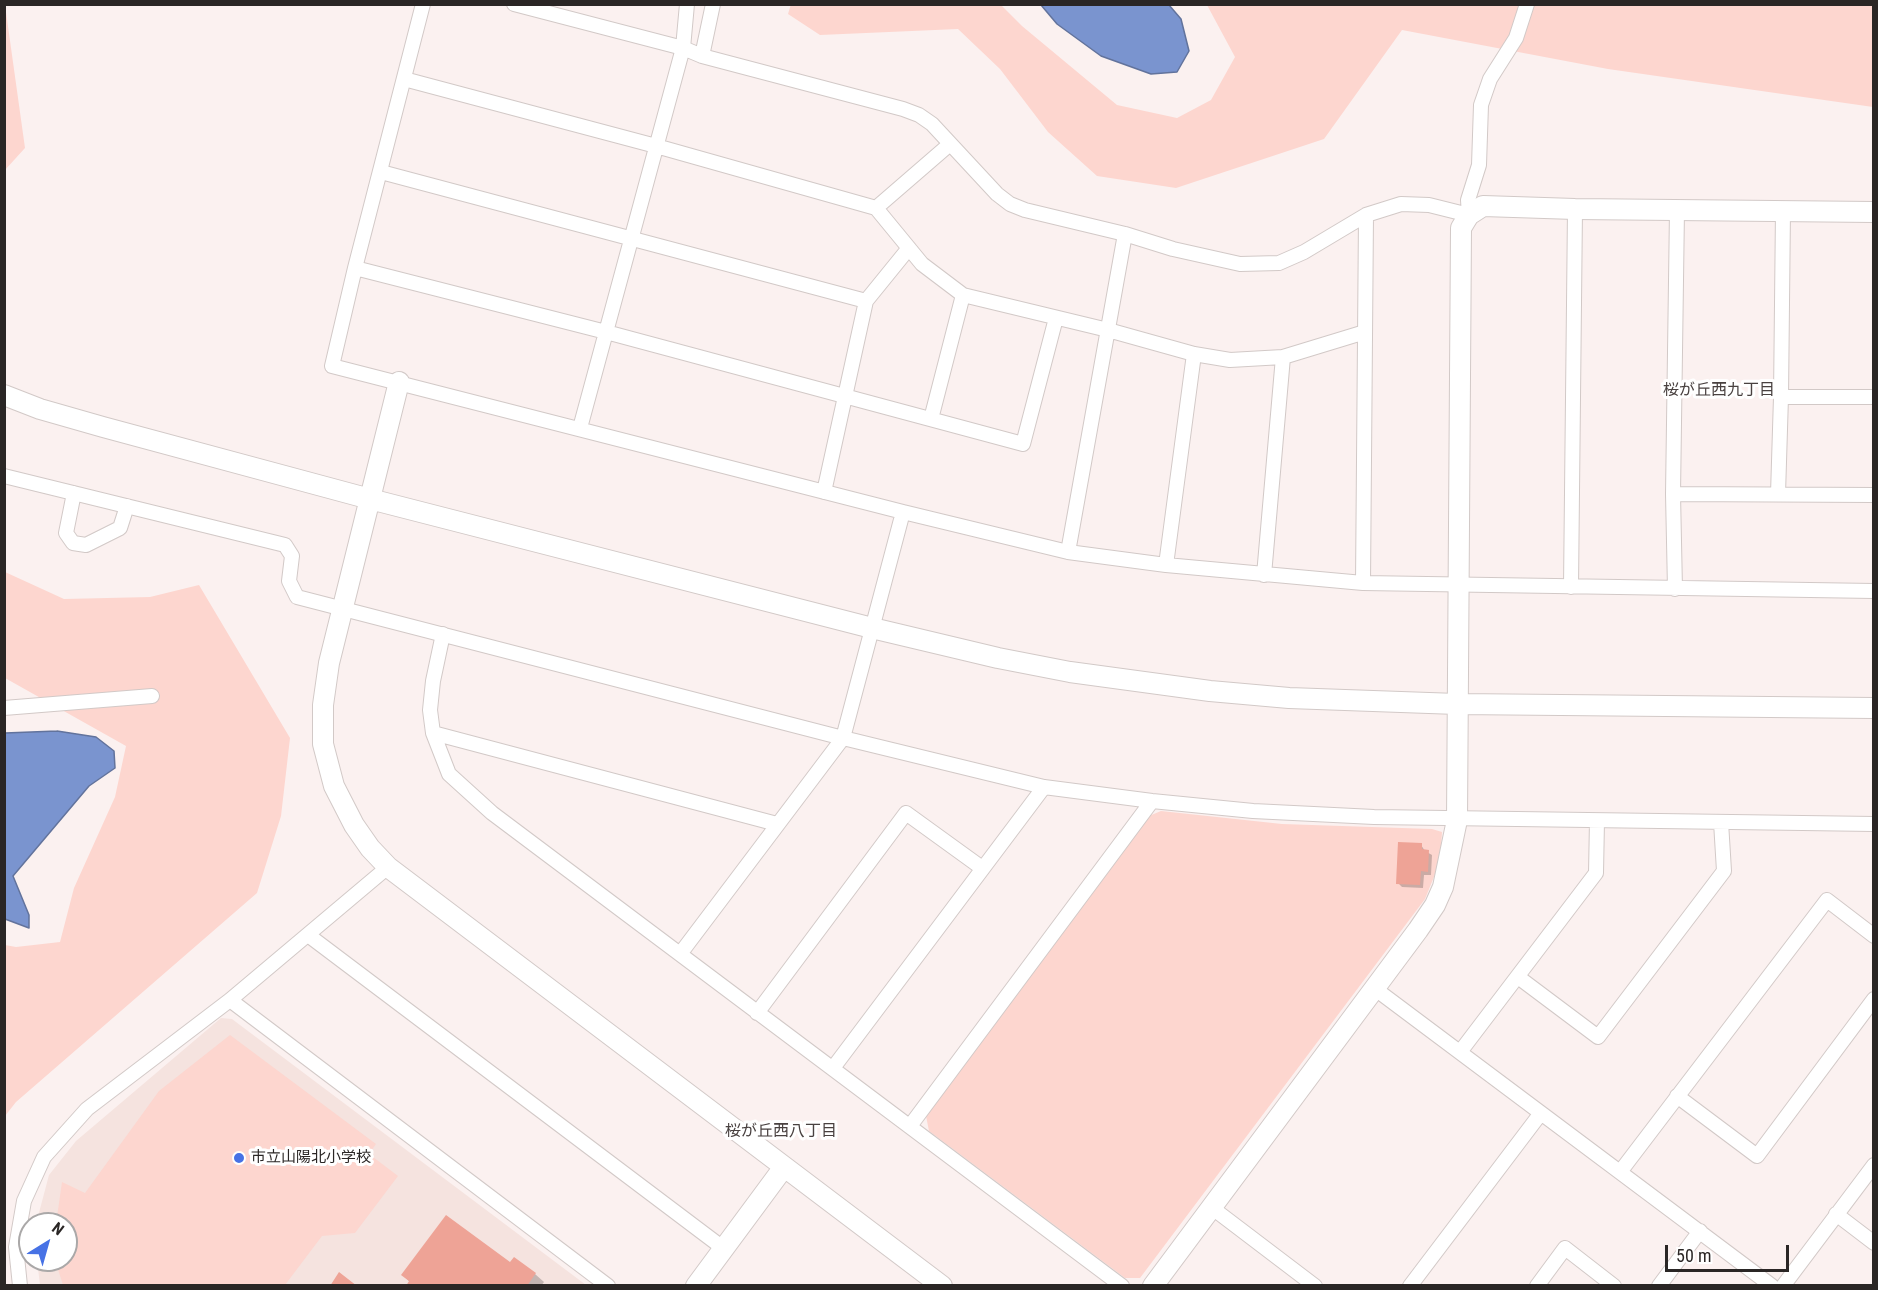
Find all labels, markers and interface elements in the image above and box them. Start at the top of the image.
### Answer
district label: 桜が丘西九丁目 [1663,381,1775,401]
district label: 桜が丘西八丁目 [725,1122,837,1142]
place label: 市立山陽北小学校 [251,1149,371,1167]
marker: 市立山陽北小学校 [232,1151,246,1165]
north arrow [18,1212,78,1272]
text: N [48,1218,68,1239]
scale bar [1668,1233,1792,1271]
text: 50 m [1676,1245,1711,1266]

